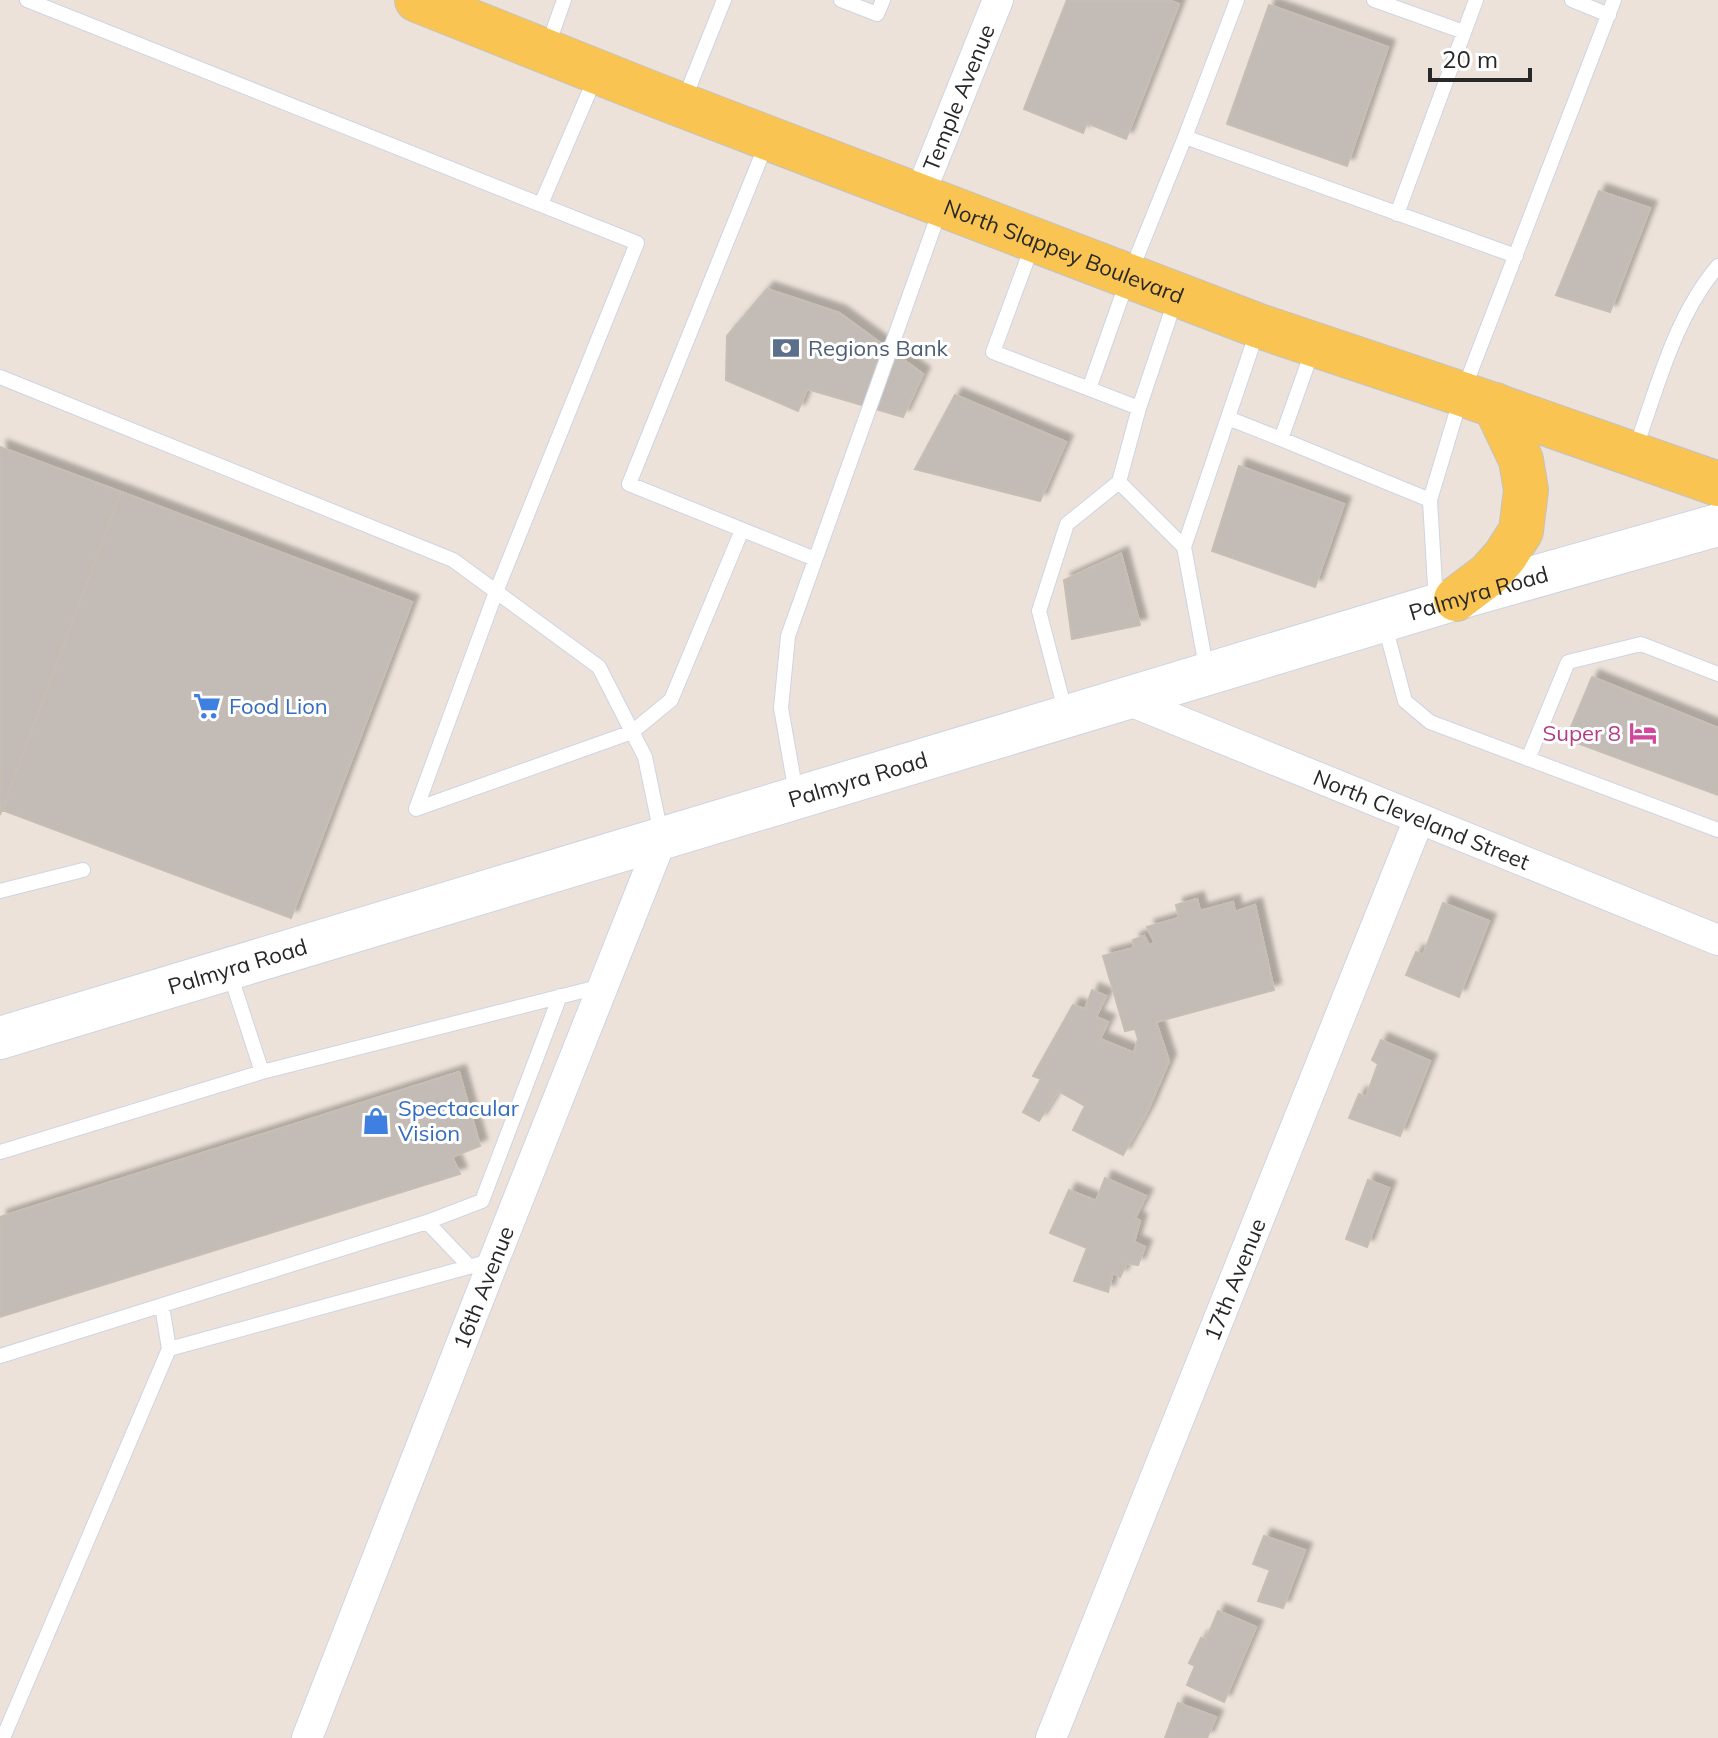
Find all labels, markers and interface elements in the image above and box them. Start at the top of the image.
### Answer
street label: Temple Avenue [917,20,1001,175]
scale bar [1430,32,1530,82]
text: 20 m [1442,44,1498,74]
street label: North Slappey Boulevard [940,193,1188,310]
bank icon: Regions Bank [771,333,801,363]
place label: Regions Bank [808,334,949,362]
street label: Palmyra Road [1405,560,1551,626]
supermarket icon: Food Lion [192,691,222,721]
place label: Food Lion [229,692,328,720]
hotel icon: Super 8 [1628,718,1658,748]
place label: Super 8 [1543,719,1621,747]
street label: Palmyra Road [785,745,931,814]
street label: North Cleveland Street [1309,763,1534,876]
street label: Palmyra Road [164,932,310,1001]
place label: Spectacular Vision [398,1094,519,1147]
shop icon: Spectacular Vision [361,1106,391,1136]
street label: 17th Avenue [1198,1214,1272,1345]
street label: 16th Avenue [447,1222,520,1353]

